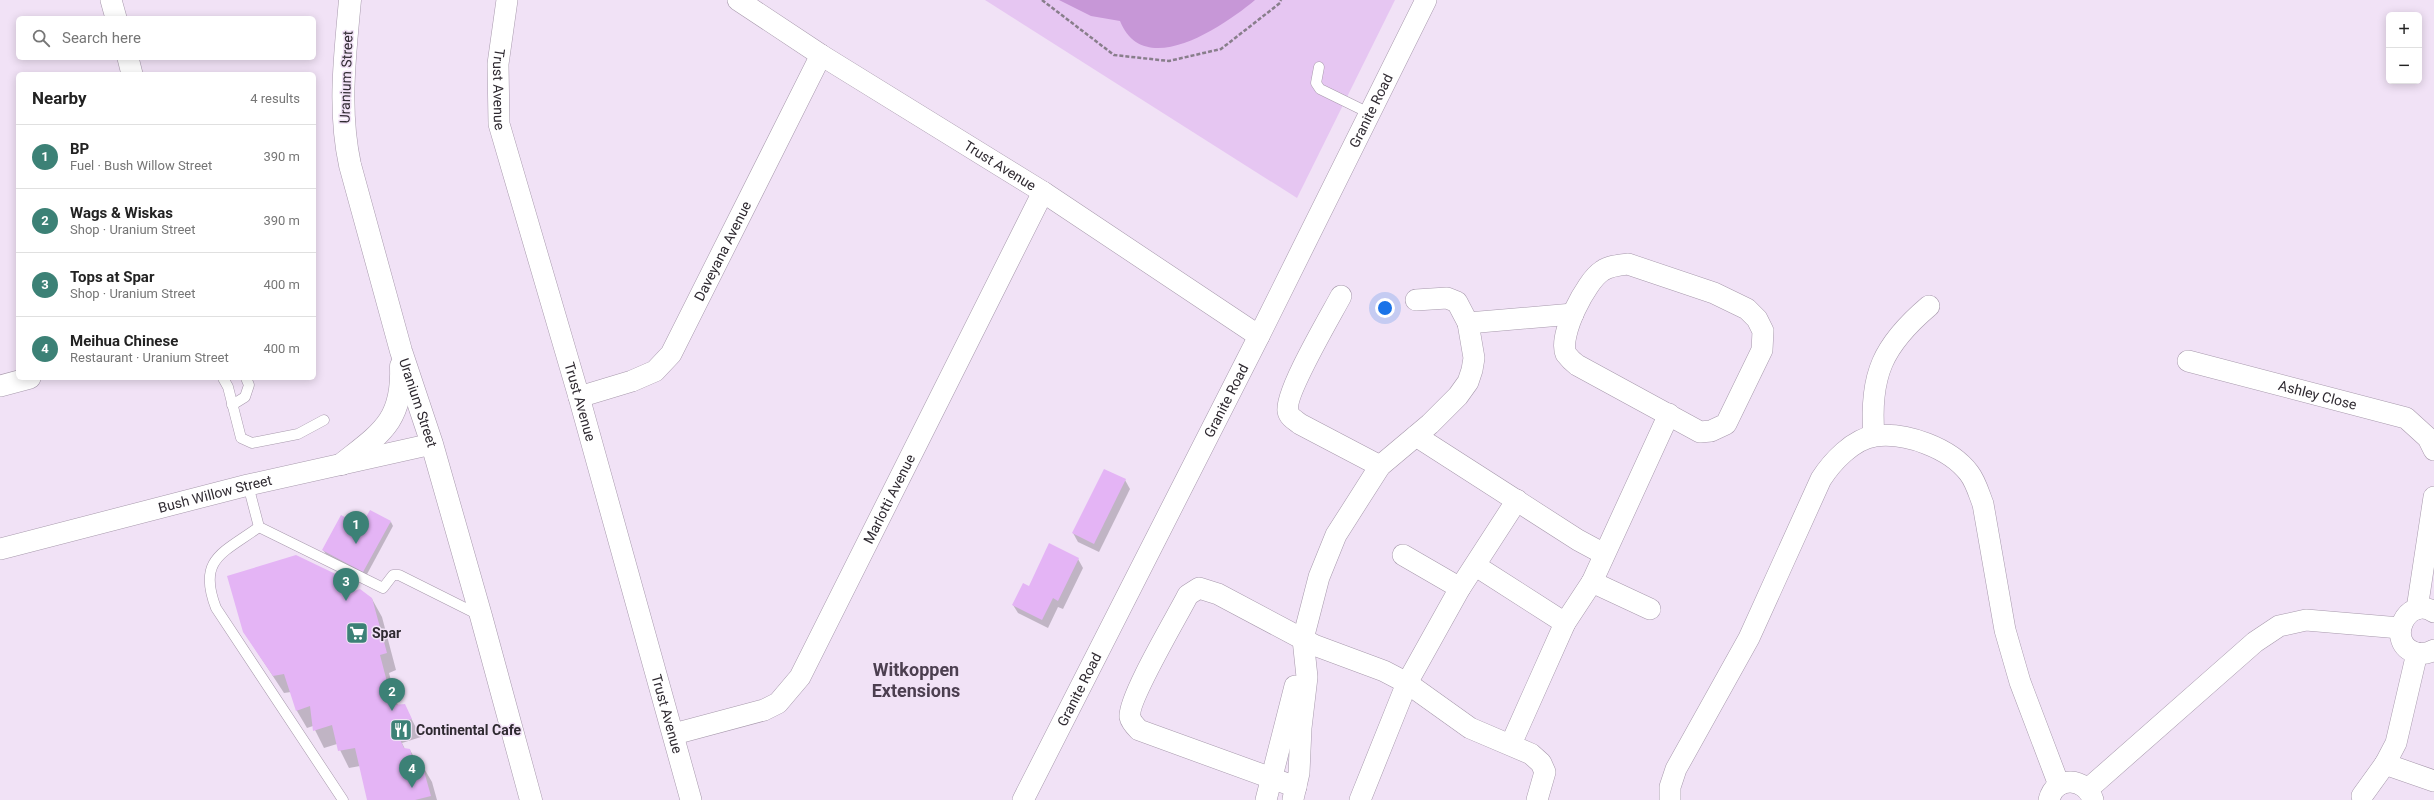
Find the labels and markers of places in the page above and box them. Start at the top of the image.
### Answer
pin: 1 [343,511,369,544]
pin: 3 [333,568,359,601]
supermarket icon: Spar [344,620,370,646]
place label: Spar [372,625,401,641]
pin: 2 [379,678,405,711]
restaurant icon: Continental Cafe [388,717,414,743]
place label: Continental Cafe [416,722,522,738]
pin: 4 [399,755,425,788]

